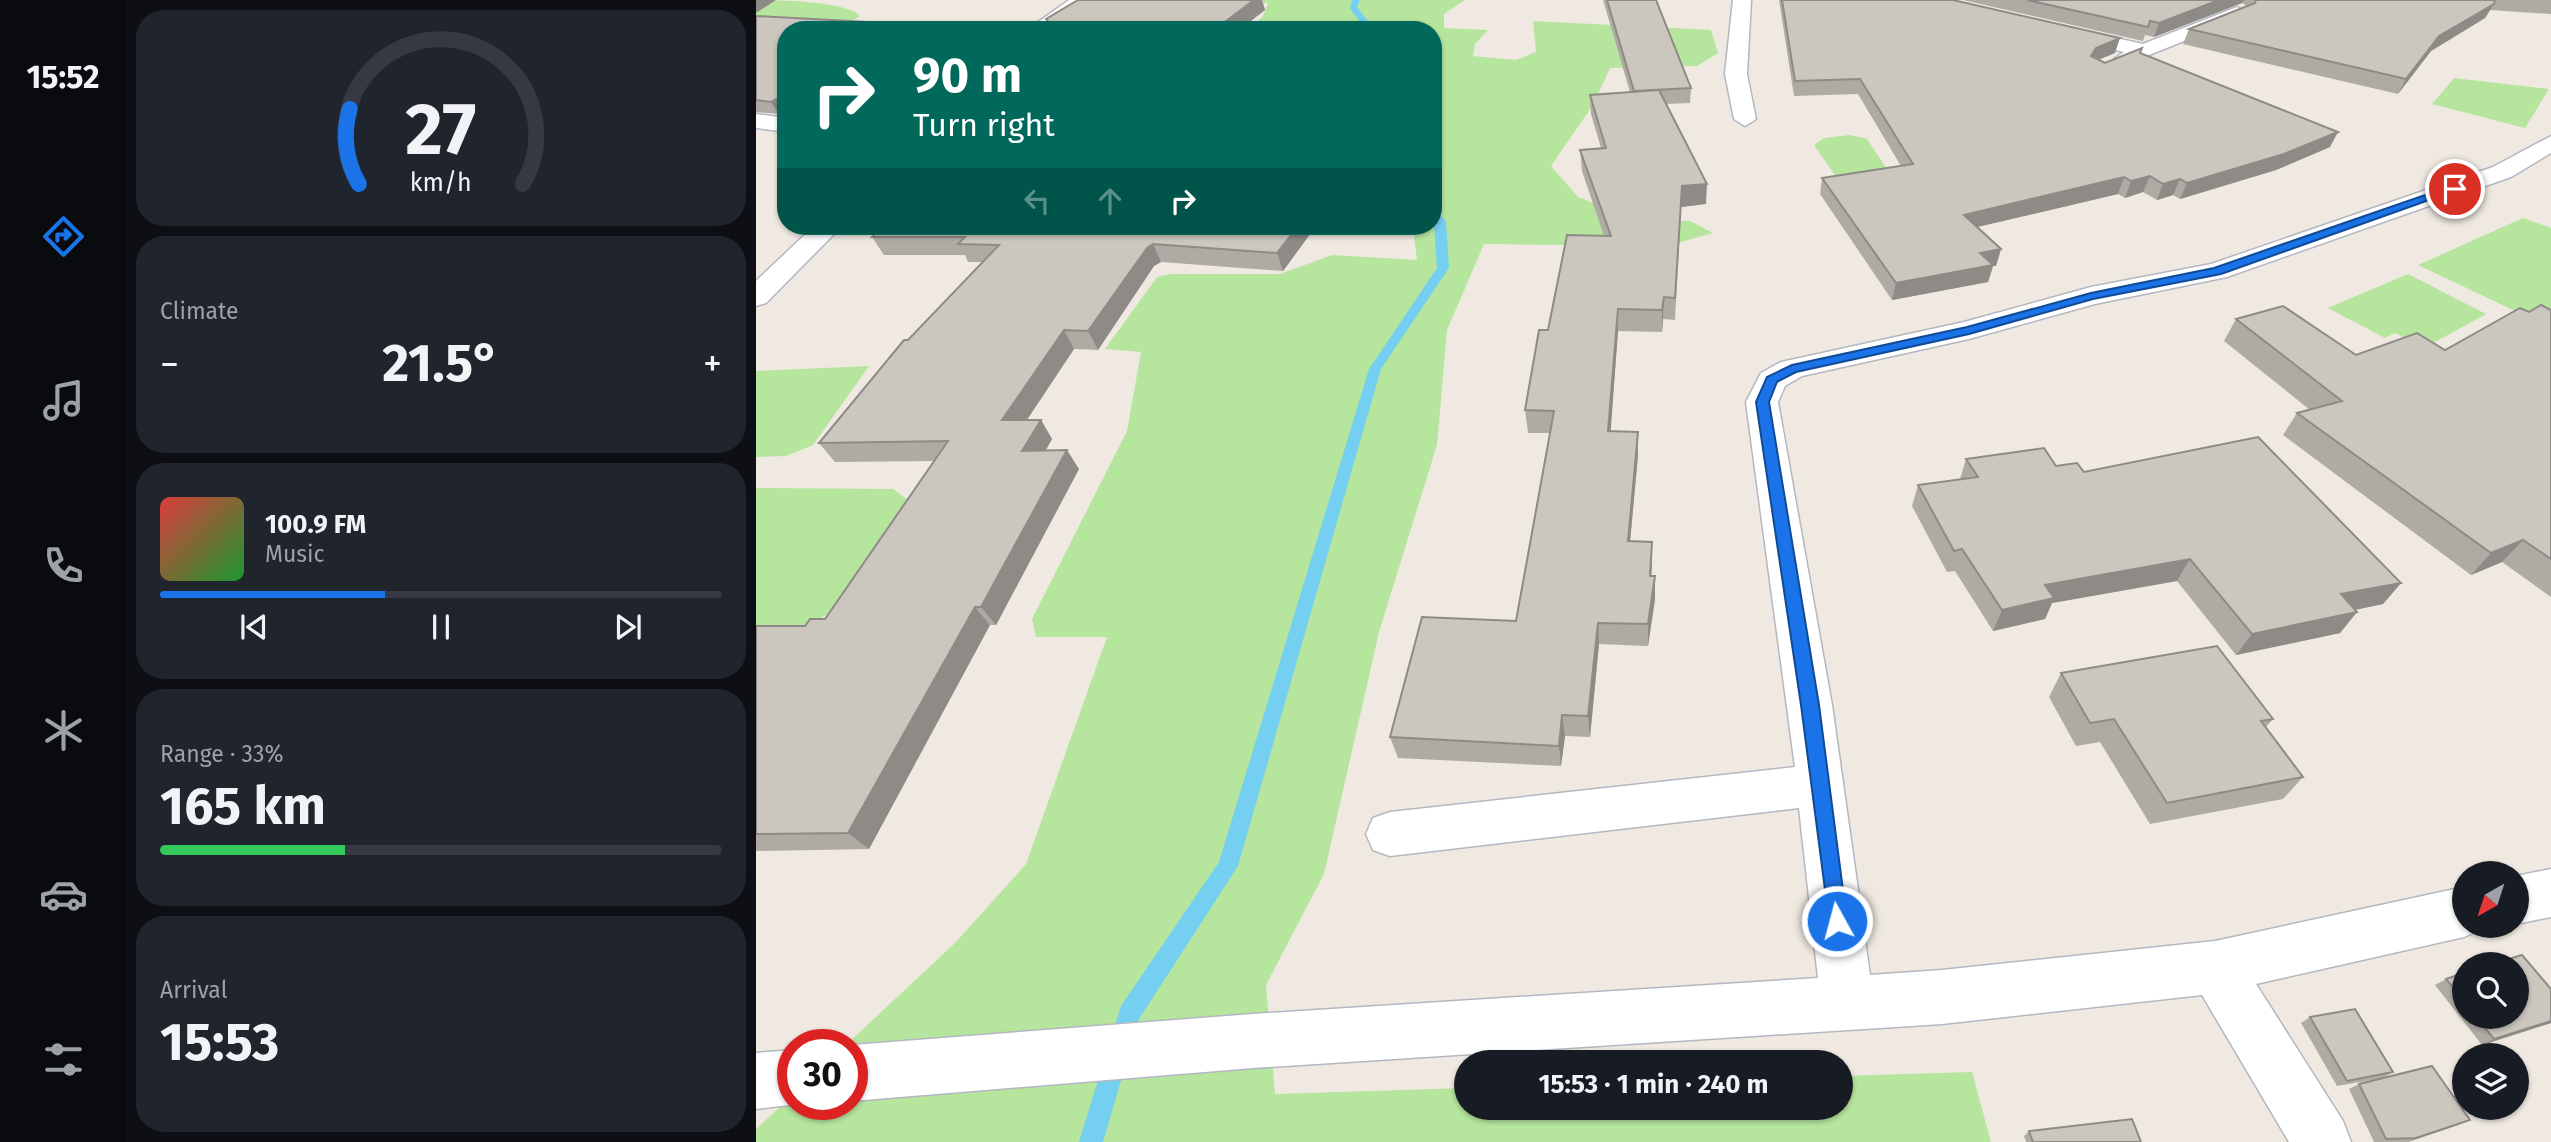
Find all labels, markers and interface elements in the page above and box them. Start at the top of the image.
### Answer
text: 90 m [913,46,1022,105]
icon: right [798,49,889,140]
text: 15:52 [26,58,100,96]
text: 27 [406,87,476,174]
text: Turn right [913,106,1055,144]
pin [2425,159,2485,219]
text: km/h [410,168,472,198]
icon: arrive [2436,170,2474,208]
icon: left [1018,182,1056,220]
icon: ahead [1091,182,1129,220]
icon: right [1164,182,1202,220]
icon: directions [39,212,88,261]
text: Climate [160,297,239,325]
text: 21.5° [382,332,500,395]
text: − [160,341,179,387]
text: + [703,341,722,387]
icon: music [39,376,88,425]
text: 100.9 FM [265,509,366,540]
text: Music [265,540,325,568]
icon: phone [39,541,88,590]
icon: previous [235,608,273,646]
icon: pause [422,608,460,646]
icon: next [609,608,647,646]
icon: climate [39,706,88,755]
text: Range · 33% [160,740,283,768]
text: 165 km [160,775,326,838]
north arrow [2452,861,2529,938]
map controls [2452,861,2529,1120]
icon: car [39,870,88,919]
position arrow [1800,884,1874,958]
button: search [2452,952,2529,1029]
text: Arrival [160,976,227,1004]
text: 15:53 [160,1011,279,1074]
speed limit sign: 30 [777,1029,868,1120]
icon: filters [39,1035,88,1084]
button: layers [2452,1043,2529,1120]
text: 15:53 · 1 min · 240 m [1538,1069,1769,1100]

